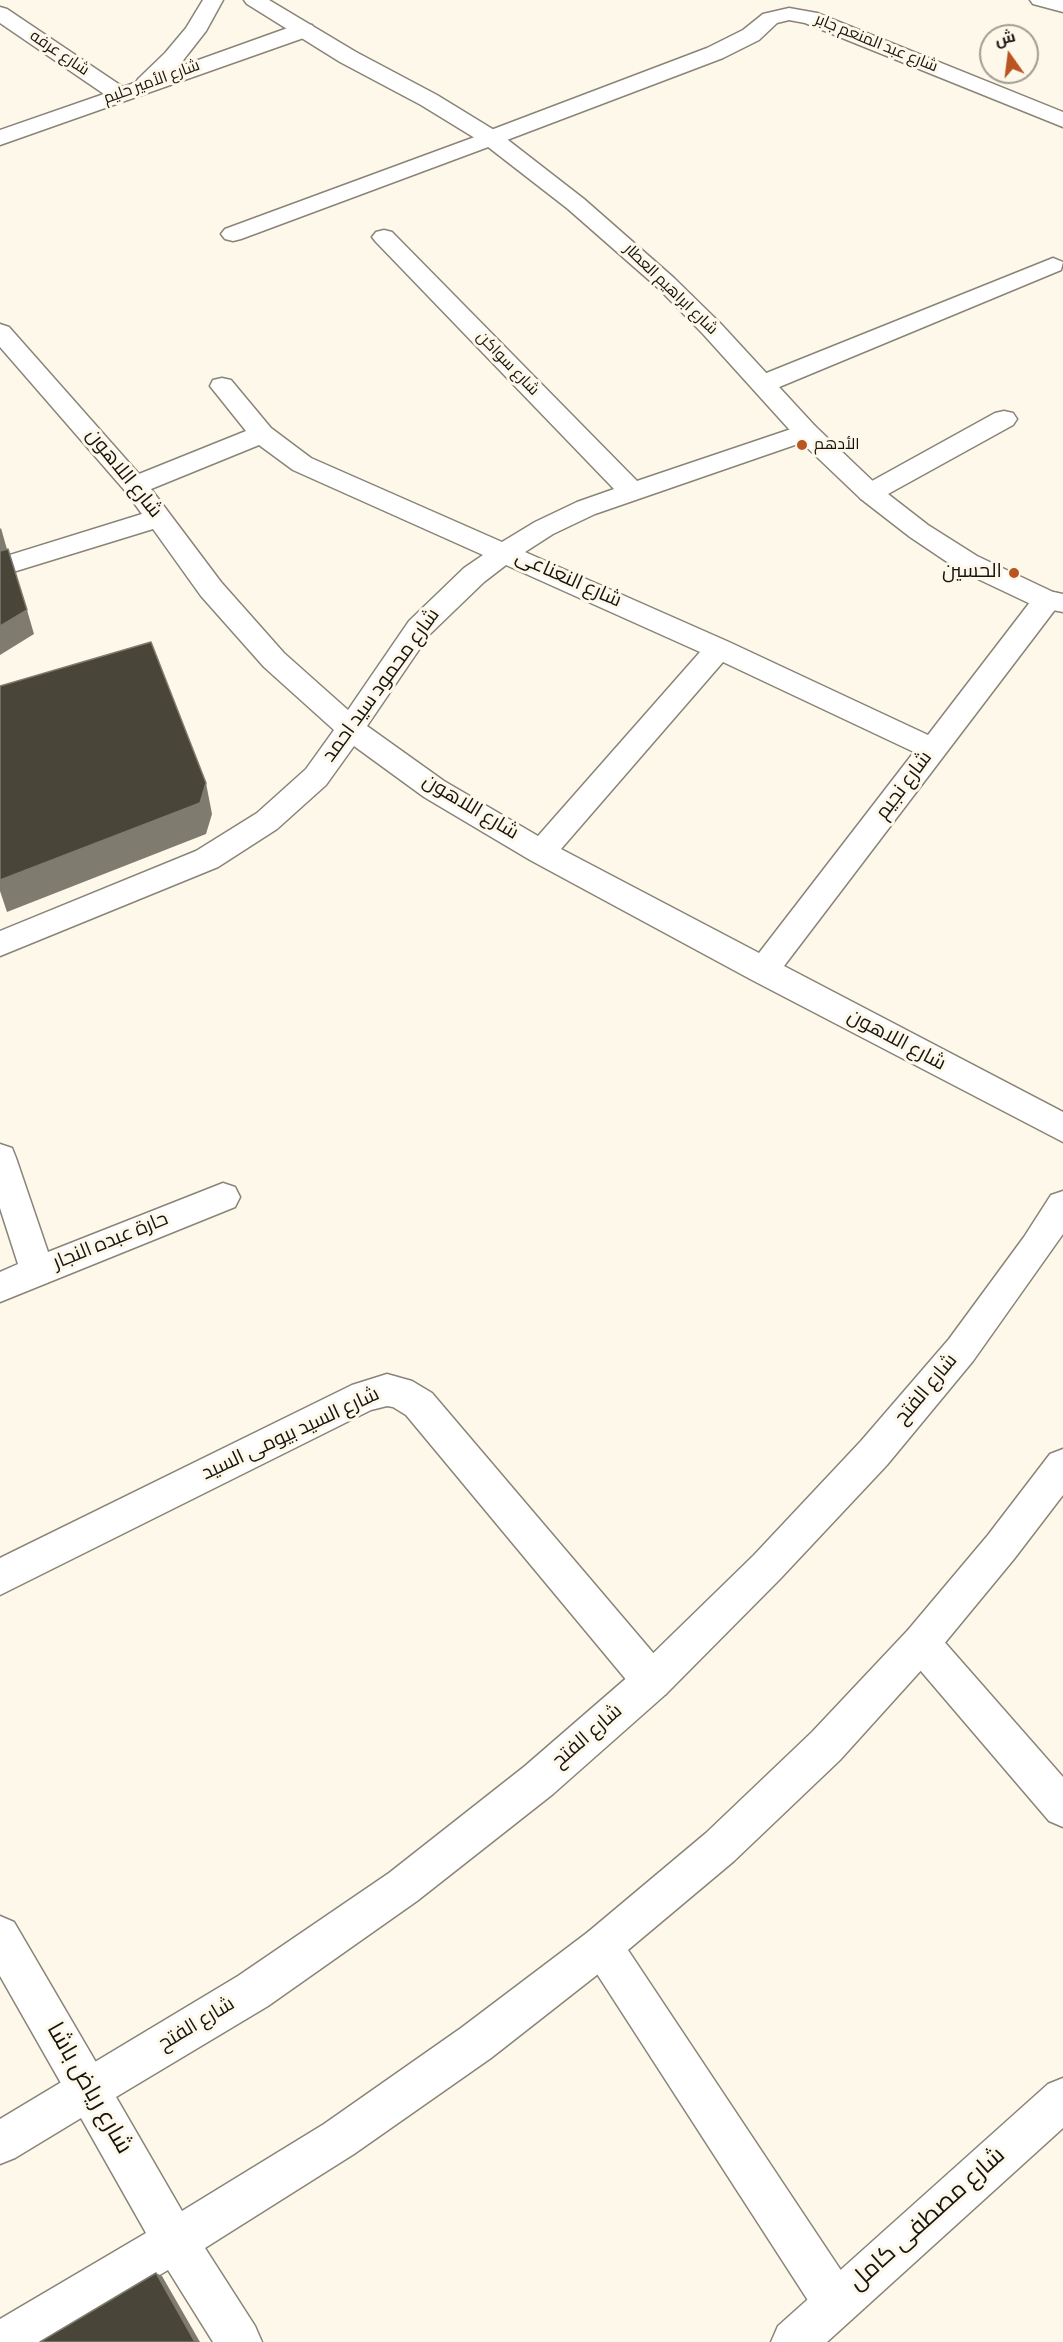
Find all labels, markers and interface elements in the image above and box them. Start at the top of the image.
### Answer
street label: شارع عبد المنعم جابر [812,11,940,77]
north arrow [979,24,1039,84]
text: ش [993,25,1018,52]
street label: شارع عرفه [26,27,92,81]
street label: شارع الأمير حليم [101,57,203,109]
street label: شارع ابراهيم العطار [619,240,721,340]
street label: شارع سواكن [472,328,542,400]
street label: شارع اللاهون [80,425,166,523]
place label: الأدهم [814,435,860,455]
marker: الأدهم [795,438,809,452]
street label: شارع النعناعى [511,546,625,614]
place label: الحسين [942,561,1002,585]
marker: الحسين [1007,566,1021,580]
street label: شارع محمود سيد احمد [318,604,446,768]
street label: شارع نجيم [872,747,938,825]
street label: شارع اللاهون [418,770,522,846]
street label: شارع اللاهون [843,1005,949,1077]
street label: حارة عبده النجار [50,1208,172,1276]
street label: شارع الفتح [891,1350,963,1430]
street label: شارع السيد بيومى السيد [198,1383,384,1487]
street label: شارع الفتح [548,1700,628,1774]
street label: شارع الفتح [154,1993,240,2057]
street label: شارع رياض باشا [39,2018,137,2160]
street label: شارع مصطفى كامل [844,2142,1012,2298]

